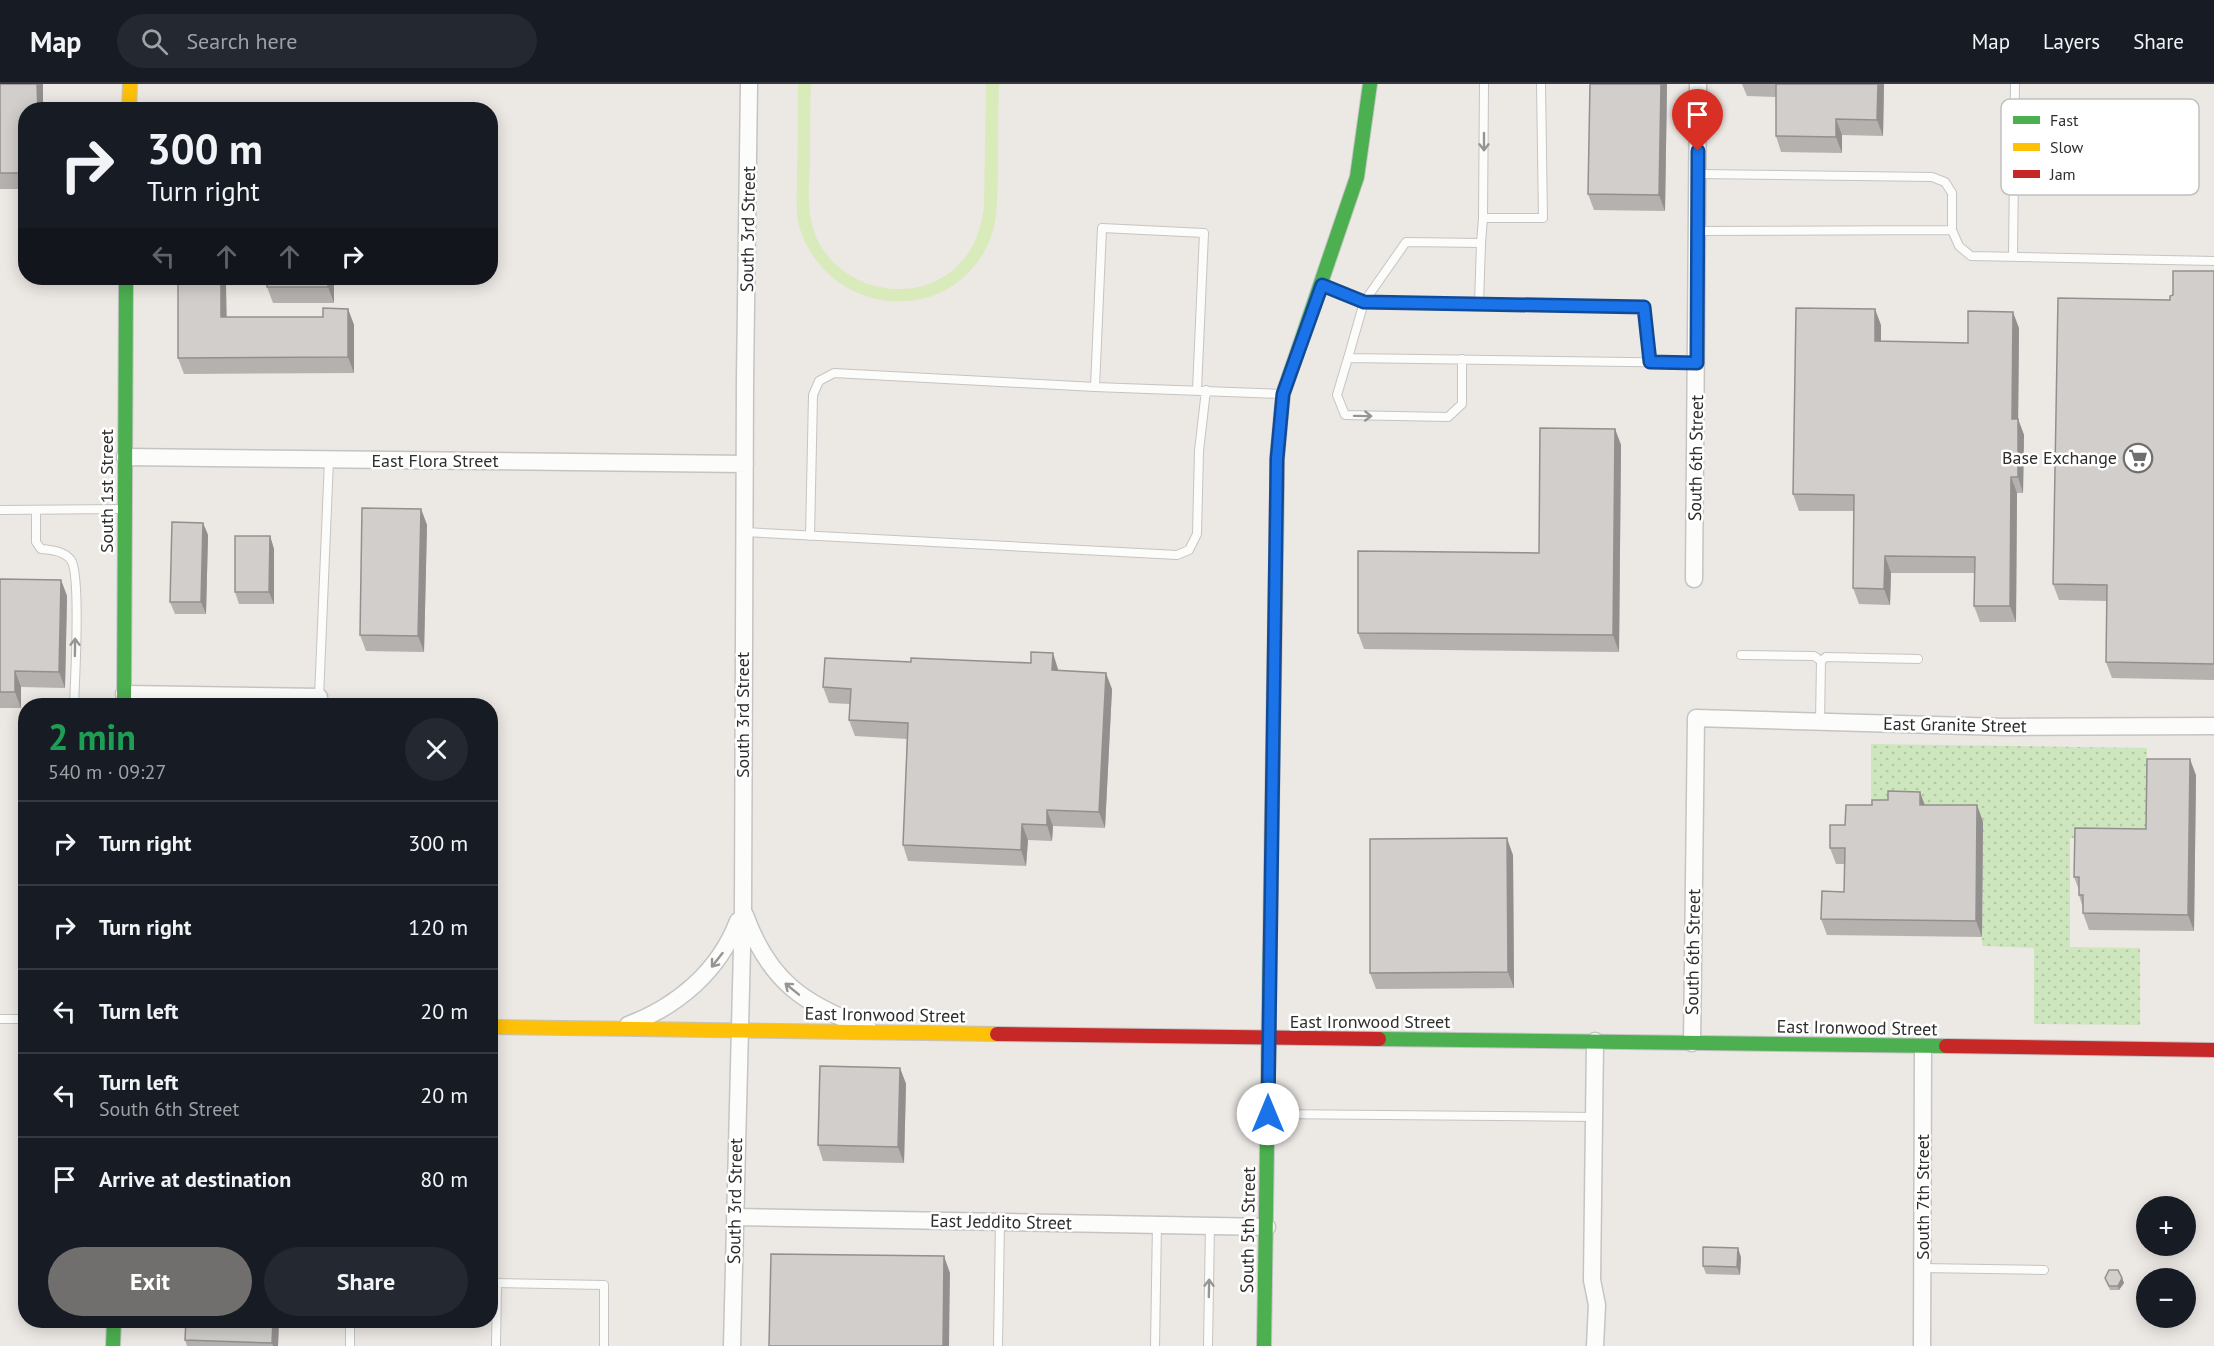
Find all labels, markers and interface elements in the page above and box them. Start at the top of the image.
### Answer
search box [117,14,537,68]
text: Map [30,23,81,60]
icon: search [138,25,171,58]
text: Search here [186,27,297,55]
text: Map [1972,28,2010,55]
text: Layers [2043,28,2100,55]
text: Share [2133,28,2184,55]
pin [1672,89,1723,151]
icon: arrive [1681,98,1714,131]
legend [2001,99,2199,195]
text: Fast [2050,110,2079,130]
text: 300 m [147,121,263,176]
icon: right [48,126,126,204]
one-way arrow [1478,132,1490,152]
text: Slow [2050,137,2084,157]
text: Jam [2049,164,2076,184]
street label: South 3rd Street [735,166,760,292]
text: Turn right [147,174,260,208]
icon: left [147,240,180,273]
icon: ahead [210,240,243,273]
icon: ahead [273,240,306,273]
icon: right [336,240,369,273]
street label: South 6th Street [1683,395,1708,521]
one-way arrow [1353,410,1373,422]
street label: South 1st Street [95,429,118,553]
supermarket icon: Base Exchange [2122,442,2154,474]
place label: Base Exchange [2002,446,2117,469]
street label: East Flora Street [371,449,499,472]
one-way arrow [70,637,81,657]
street label: South 3rd Street [731,652,754,778]
street label: East Granite Street [1883,712,2027,737]
text: 2 min [48,713,136,760]
button: close [405,718,468,781]
text: 540 m · 09:27 [48,759,166,785]
icon: right [48,827,81,860]
text: Turn right [99,829,191,857]
text: 300 m [408,829,468,857]
street label: South 6th Street [1680,889,1705,1015]
icon: right [48,911,81,944]
text: Turn right [99,913,191,941]
text: 120 m [408,913,468,941]
one-way arrow [710,952,723,968]
one-way arrow [784,983,800,996]
icon: left [48,995,81,1028]
text: Turn left [99,997,179,1025]
text: 20 m [420,997,468,1025]
street label: East Ironwood Street [804,1002,966,1027]
street label: East Ironwood Street [1290,1010,1450,1033]
street label: East Ironwood Street [1776,1015,1938,1040]
text: Turn left [99,1068,179,1096]
icon: left [48,1079,81,1112]
text: 20 m [420,1081,468,1109]
position arrow [1236,1082,1300,1146]
text: South 6th Street [99,1096,239,1122]
street label: South 7th Street [1911,1134,1934,1260]
street label: South 3rd Street [722,1138,747,1264]
icon: arrive [48,1163,81,1196]
text: Arrive at destination [99,1165,291,1193]
text: 80 m [420,1165,468,1193]
street label: South 5th Street [1235,1167,1260,1293]
map controls [2136,1196,2196,1328]
button: + [2136,1196,2196,1256]
street label: East Jeddito Street [930,1209,1072,1234]
button: Exit [48,1247,252,1316]
button: Share [264,1247,468,1316]
button: − [2136,1268,2196,1328]
one-way arrow [1203,1278,1215,1298]

